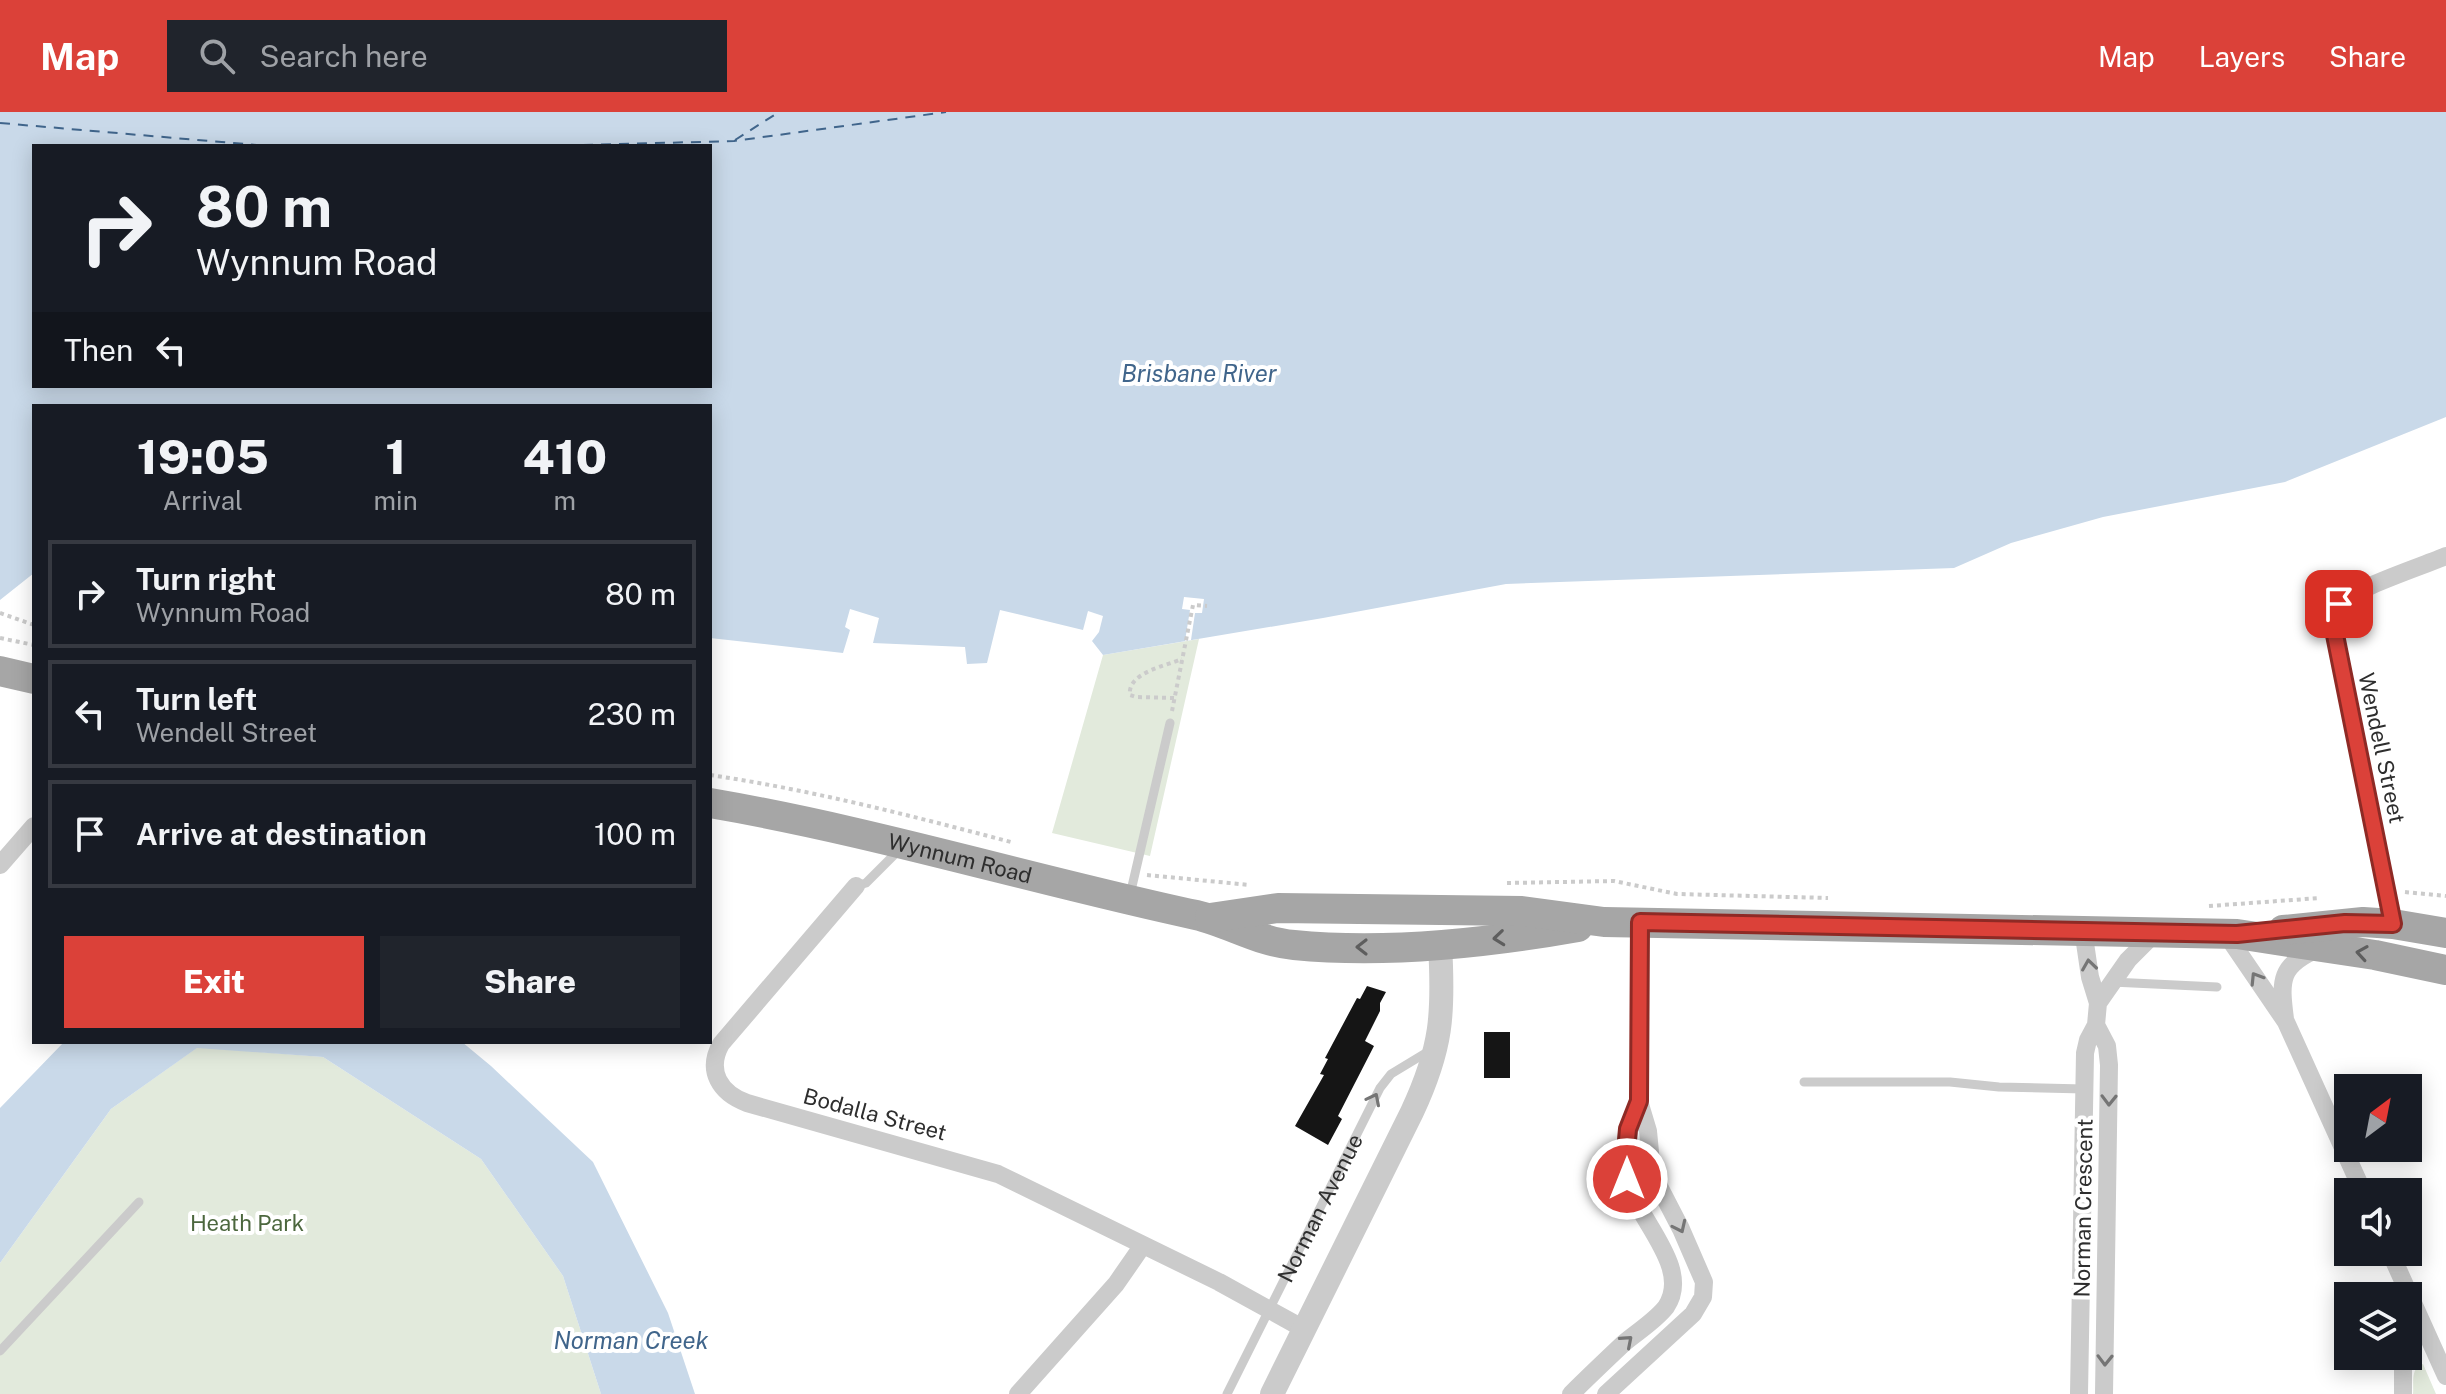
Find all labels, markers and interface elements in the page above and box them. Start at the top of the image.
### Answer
search box [167,20,727,92]
text: Map [40,34,119,79]
icon: search [195,34,239,78]
text: Search here [259,38,428,74]
text: Map [2098,40,2155,73]
text: Layers [2199,40,2285,73]
text: Share [2329,40,2406,73]
text: 80 m [196,174,332,240]
icon: right [64,176,168,280]
text: Wynnum Road [196,241,437,283]
icon: left [149,328,193,372]
text: Then [64,332,133,368]
water label: Brisbane River [1121,359,1278,387]
text: 19:05 [137,428,269,485]
text: 1 [385,428,406,485]
text: 410 [522,428,607,485]
text: Arrival [163,485,243,516]
text: min [374,485,418,516]
text: m [554,485,576,516]
text: Turn right [136,561,276,597]
pin [2305,570,2373,638]
icon: right [68,572,112,616]
text: 80 m [605,576,676,612]
icon: arrive [2317,582,2361,626]
text: Wynnum Road [136,597,310,628]
street label: Wendell Street [2353,670,2411,826]
text: Turn left [136,681,257,717]
icon: left [68,692,112,736]
text: 230 m [588,696,676,732]
text: Wendell Street [136,717,317,748]
icon: arrive [68,812,112,856]
text: Arrive at destination [136,816,427,852]
text: 100 m [594,816,676,852]
street label: Wynnum Road [885,828,1035,889]
one-way arrow [1492,929,1505,946]
button: Exit [64,936,364,1028]
button: Share [380,936,680,1028]
one-way arrow [1355,938,1368,956]
one-way arrow [2355,946,2369,963]
one-way arrow [2081,959,2098,972]
one-way arrow [2251,972,2266,986]
north arrow [2334,1074,2422,1162]
map controls [2334,1074,2422,1370]
street label: Bodalla Street [801,1082,949,1146]
one-way arrow [1365,1092,1380,1107]
one-way arrow [2100,1094,2118,1107]
street label: Norman Crescent [2068,1118,2098,1298]
street label: Norman Avenue [1272,1130,1368,1286]
position arrow [1585,1137,1669,1221]
button: sound [2334,1178,2422,1266]
park label: Heath Park [190,1210,304,1236]
one-way arrow [1670,1219,1686,1233]
button: layers [2334,1282,2422,1370]
water label: Norman Creek [553,1326,709,1354]
one-way arrow [1618,1336,1633,1350]
one-way arrow [2096,1354,2114,1367]

